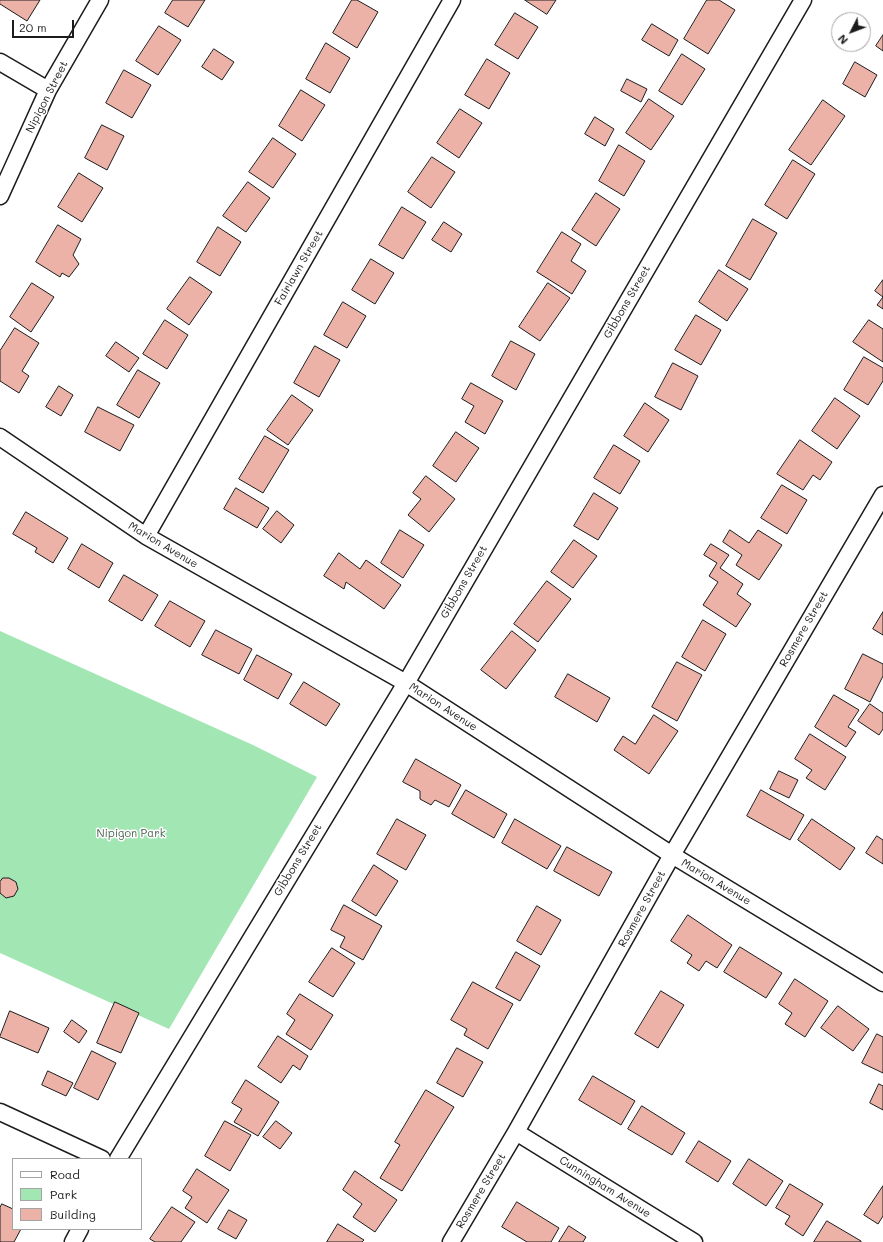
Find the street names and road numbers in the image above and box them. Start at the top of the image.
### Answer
street label: Nipigon Street [23,59,71,135]
street label: Fairlawn Street [272,228,326,308]
street label: Gibbons Street [601,263,653,341]
street label: Marion Avenue [126,519,200,571]
street label: Gibbons Street [438,543,490,621]
street label: Rosmere Street [777,589,831,669]
street label: Marion Avenue [406,680,480,734]
street label: Gibbons Street [271,821,325,899]
street label: Marion Avenue [679,856,753,908]
street label: Rosmere Street [616,868,668,950]
street label: Rosmere Street [453,1151,509,1231]
street label: Cunningham Avenue [557,1154,653,1220]

